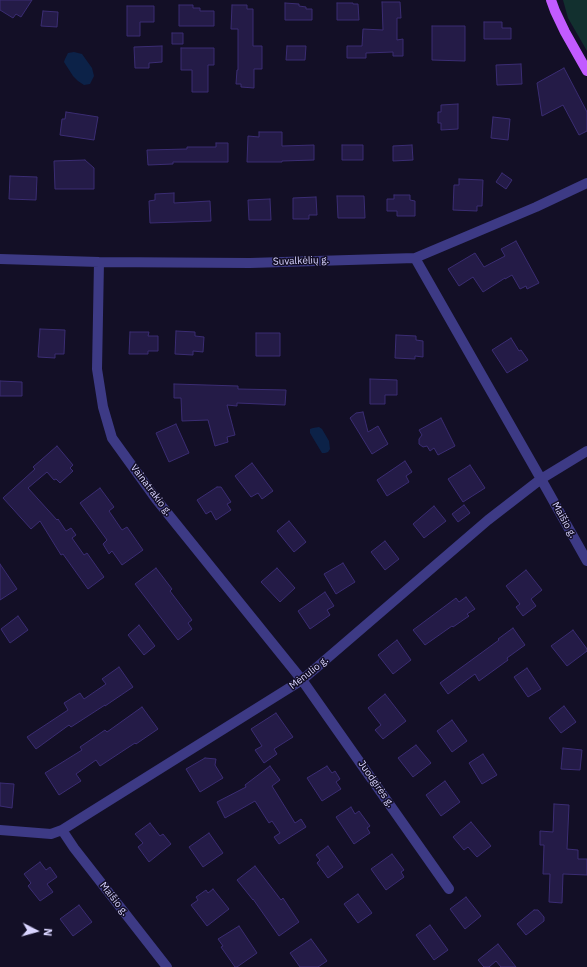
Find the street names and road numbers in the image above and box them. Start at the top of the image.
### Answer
street label: Suvalkėlių g. [273,254,329,268]
street label: Vainatrakio g. [128,462,174,518]
street label: Maišio g. [549,500,579,540]
street label: Mėnulio g. [287,654,331,692]
street label: Juodgirės g. [355,758,397,810]
street label: Maišio g. [97,880,131,918]

